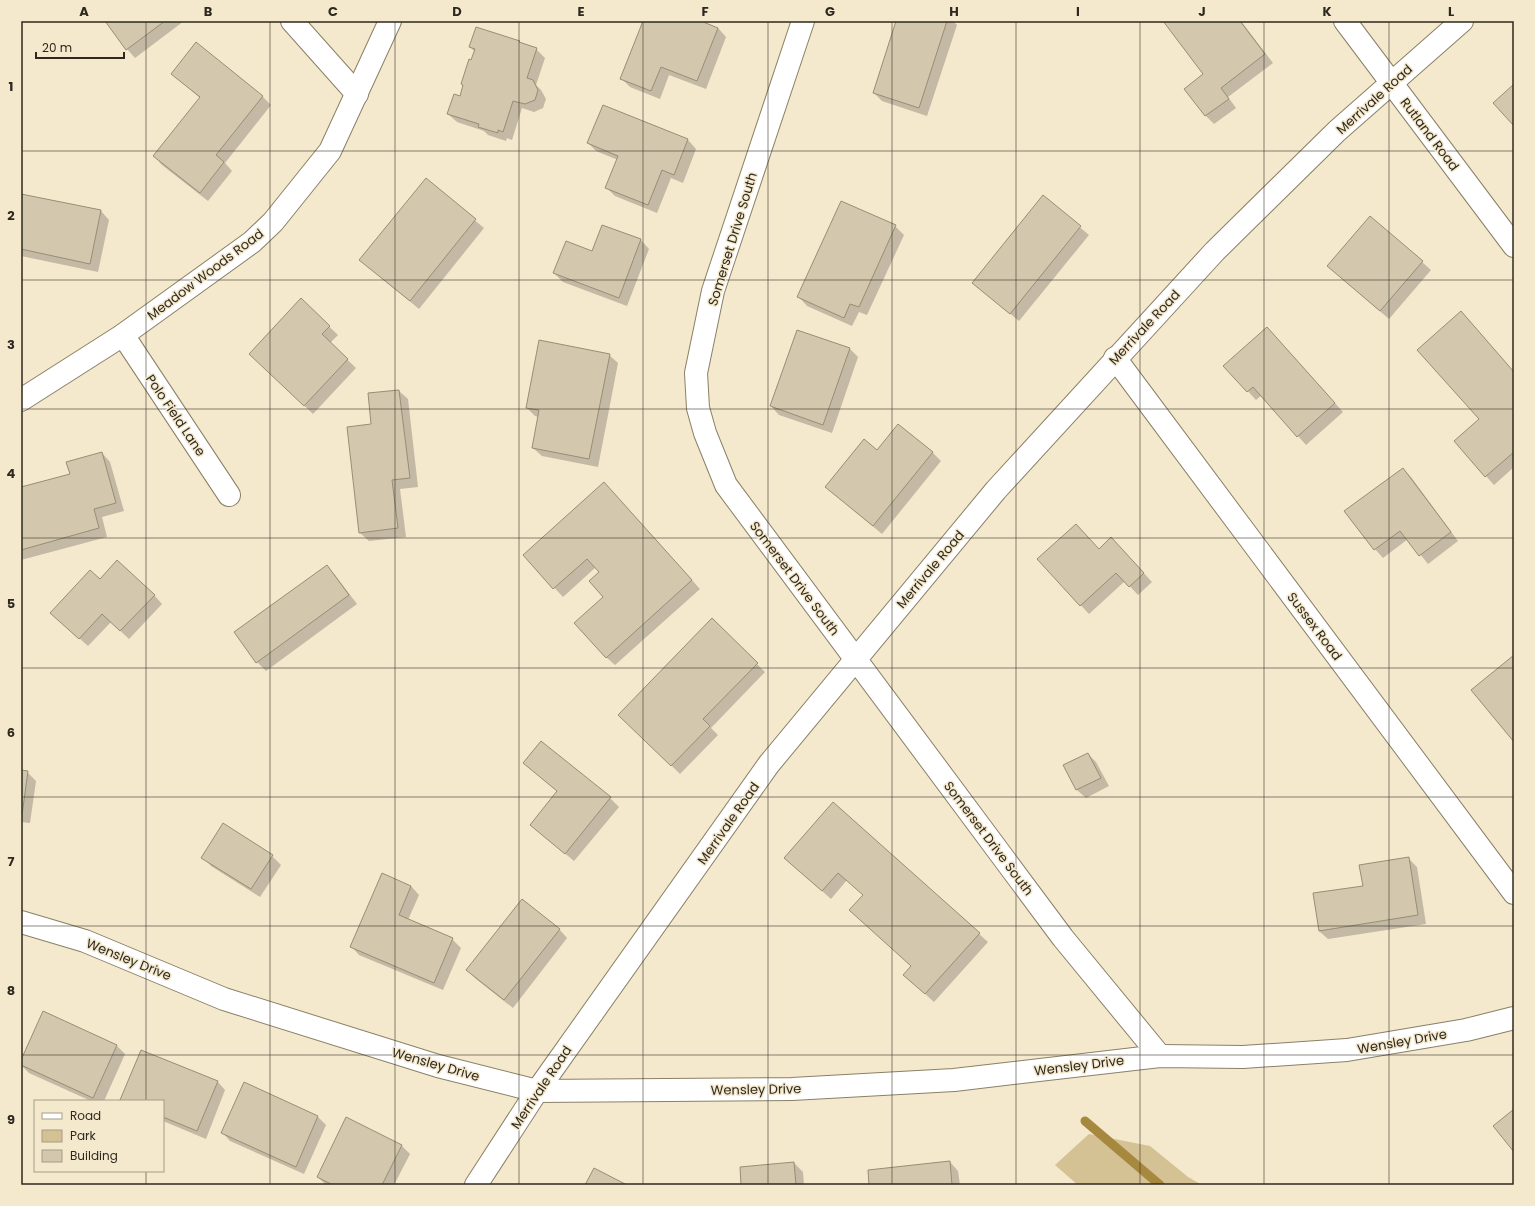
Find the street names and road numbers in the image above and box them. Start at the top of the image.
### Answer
street label: Merrivale Road [1332,60,1417,139]
street label: Rutland Road [1396,94,1463,175]
street label: Somerset Drive South [703,170,762,308]
street label: Meadow Woods Road [143,224,268,325]
street label: Merrivale Road [1104,285,1184,369]
street label: Polo Field Lane [141,371,210,460]
street label: Somerset Drive South [745,517,844,639]
street label: Merrivale Road [892,526,969,612]
street label: Sussex Road [1283,588,1347,664]
street label: Somerset Drive South [939,777,1038,899]
street label: Merrivale Road [693,778,764,868]
street label: Wensley Drive [83,934,174,985]
street label: Wensley Drive [1356,1024,1448,1059]
street label: Merrivale Road [506,1042,576,1133]
street label: Wensley Drive [390,1043,482,1086]
street label: Wensley Drive [1033,1051,1125,1080]
street label: Wensley Drive [711,1079,801,1100]

